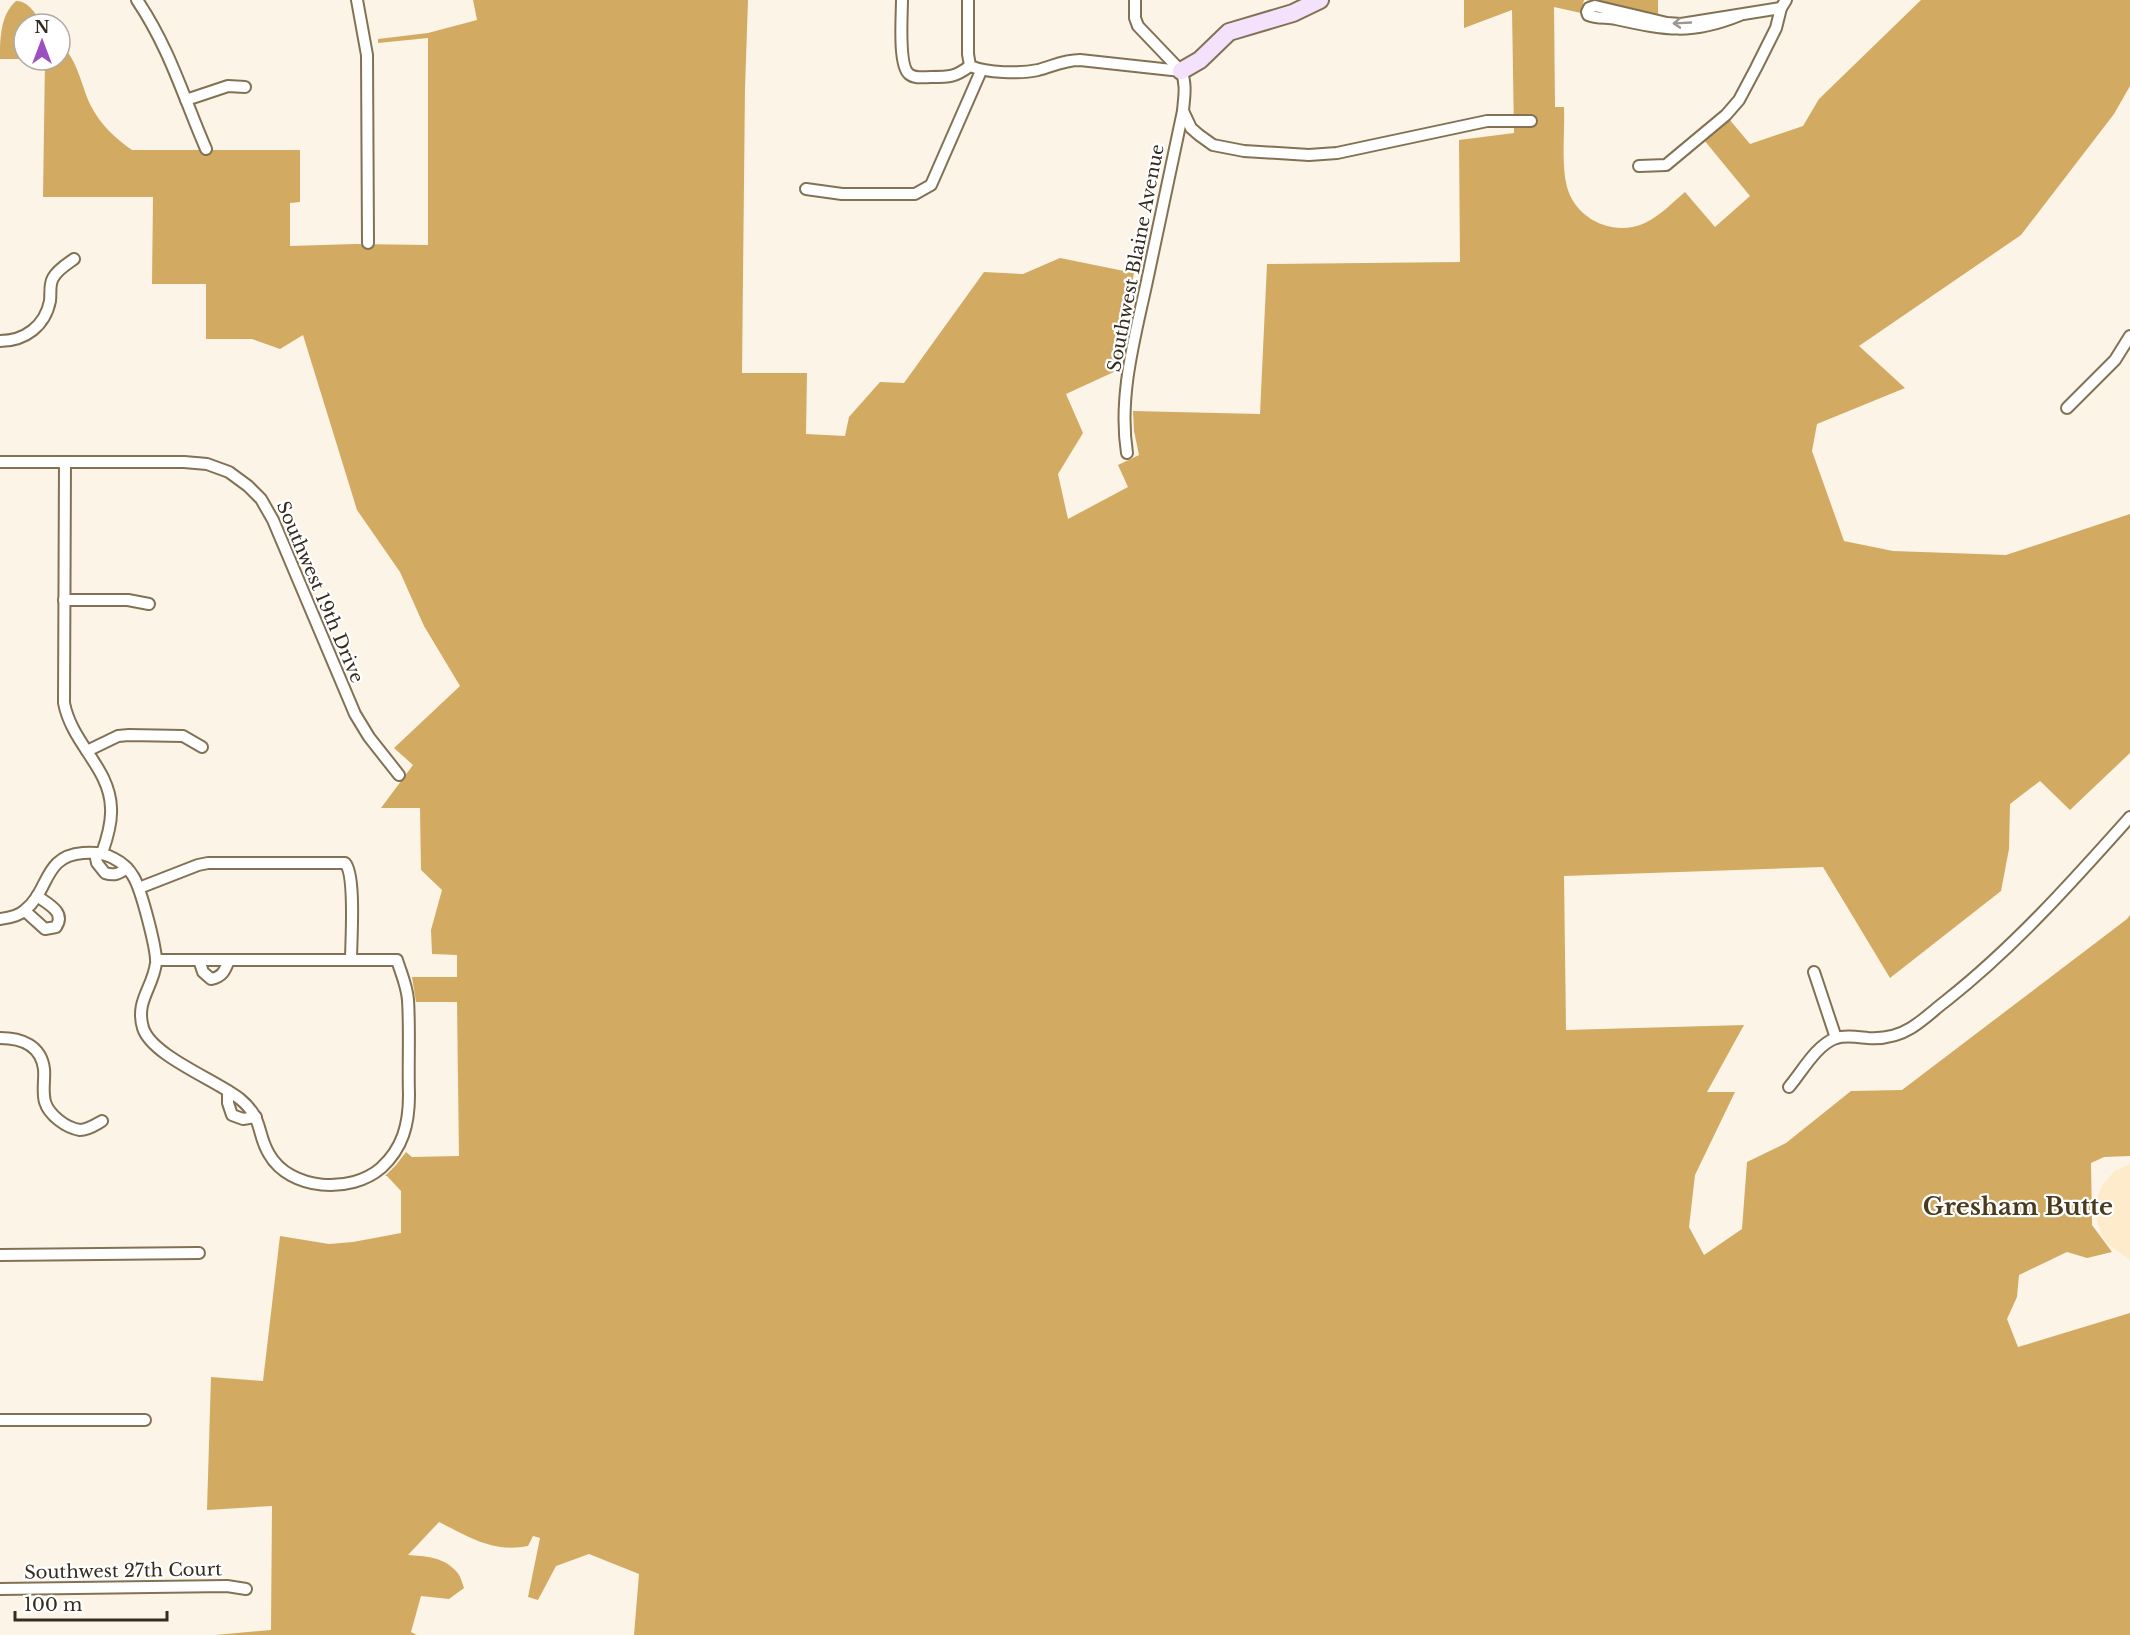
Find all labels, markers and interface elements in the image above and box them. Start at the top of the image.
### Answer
north arrow [12,12,72,72]
text: N [34,17,50,37]
one-way arrow [1673,17,1693,28]
street label: Southwest Blaine Avenue [1103,142,1169,374]
street label: Southwest 19th Drive [272,498,368,686]
district label: Gresham Butte [1923,1192,2113,1221]
street label: Southwest 27th Court [24,1558,222,1584]
scale bar [15,1584,166,1622]
text: 100 m [24,1594,82,1616]

